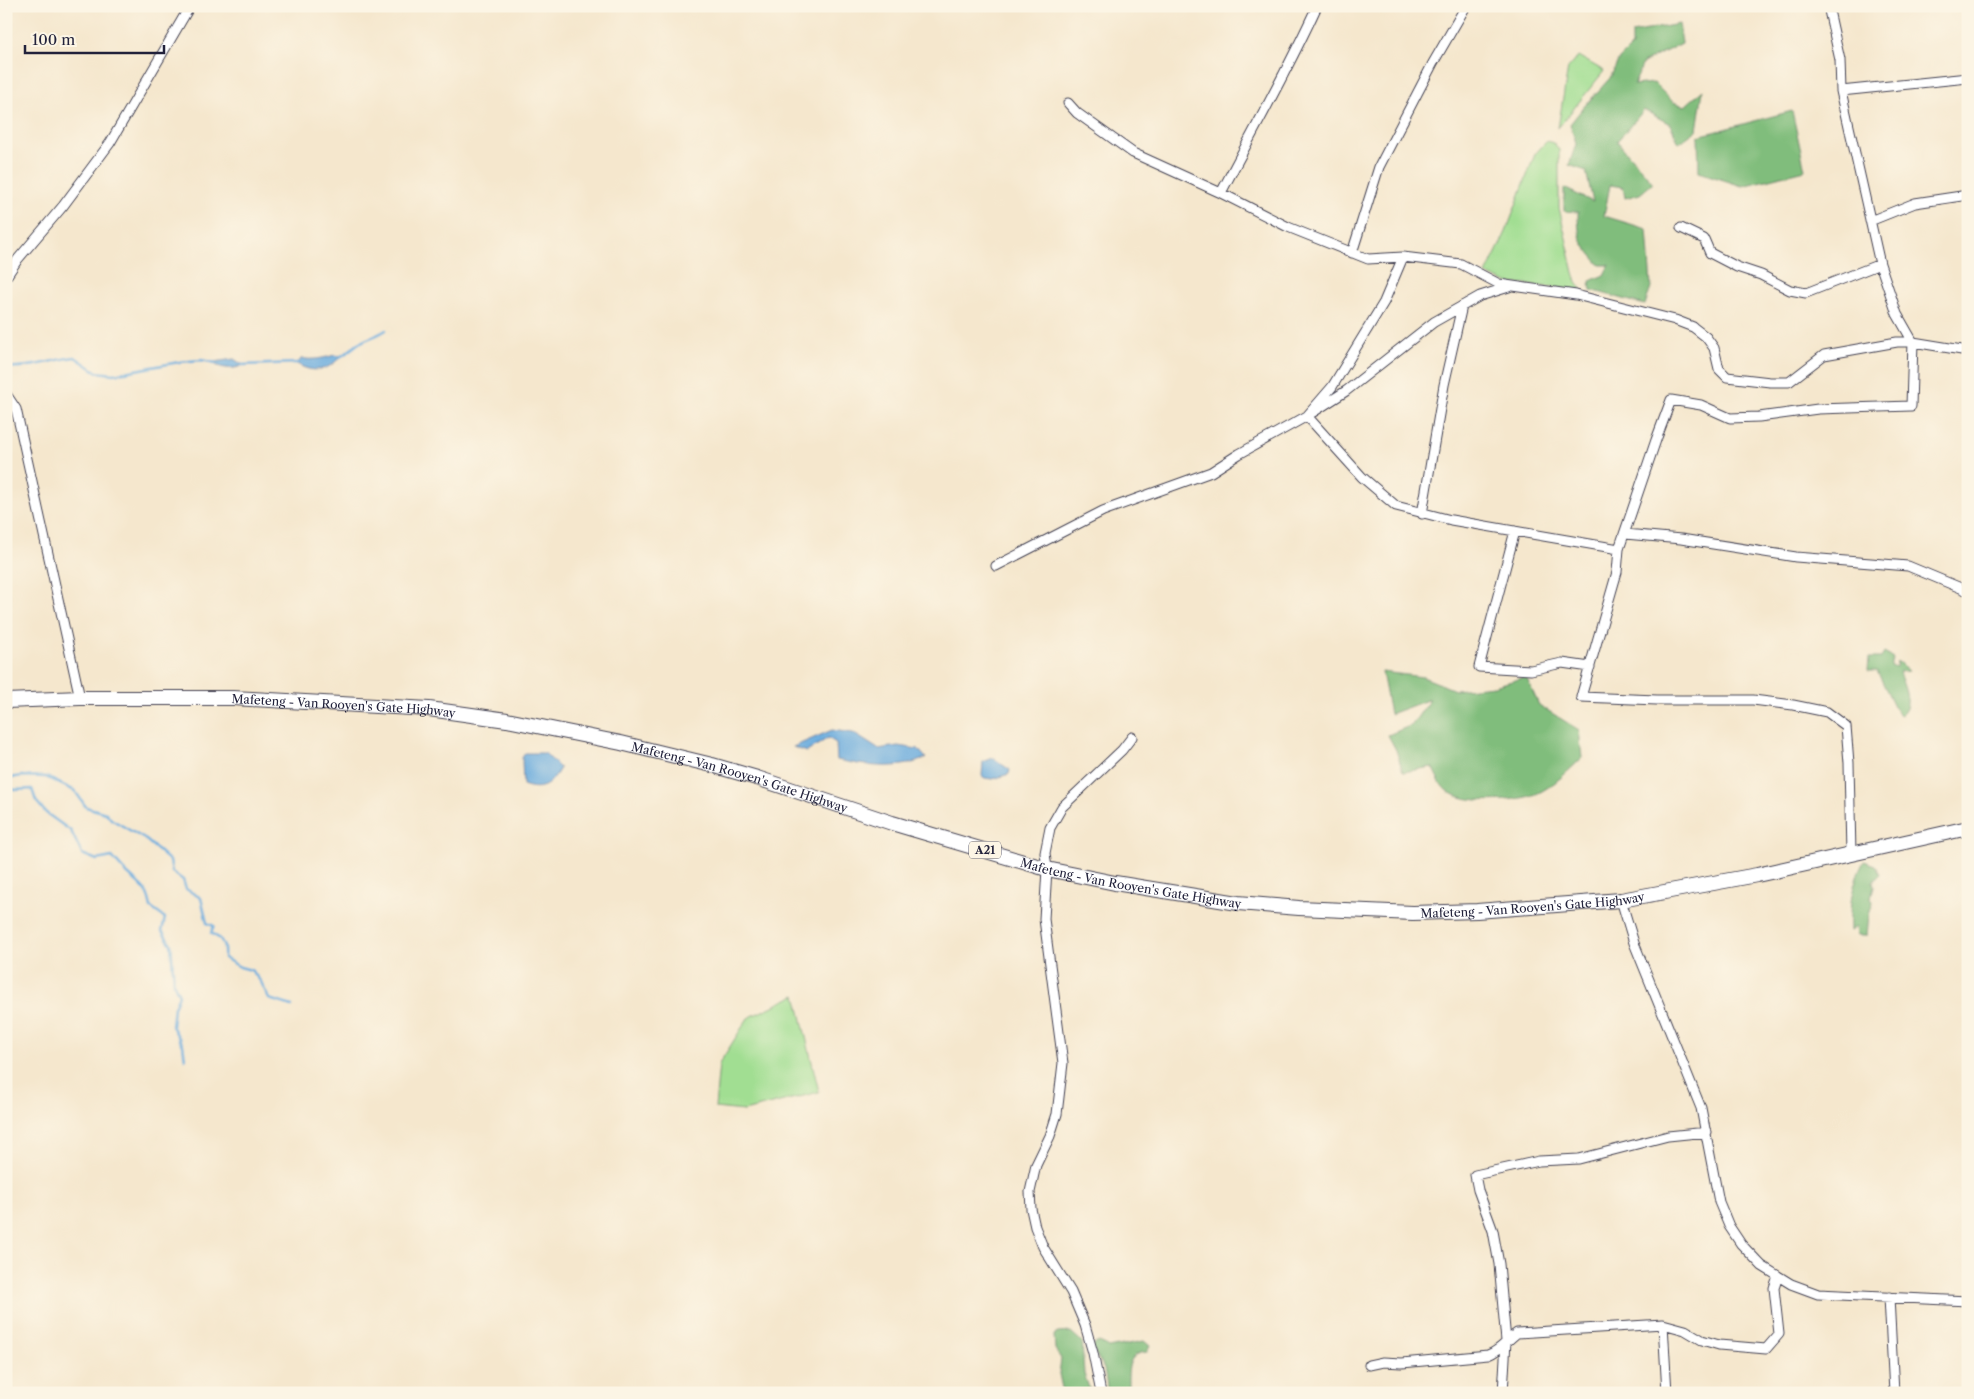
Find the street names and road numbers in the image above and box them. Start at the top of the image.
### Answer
street label: Mafeteng - Van Rooyen's Gate Highway [231,690,457,720]
street label: Mafeteng - Van Rooyen's Gate Highway [630,738,850,815]
road number: A21 [969,842,1001,858]
street label: Mafeteng - Van Rooyen's Gate Highway [1019,854,1242,911]
street label: Mafeteng - Van Rooyen's Gate Highway [1420,888,1646,920]

